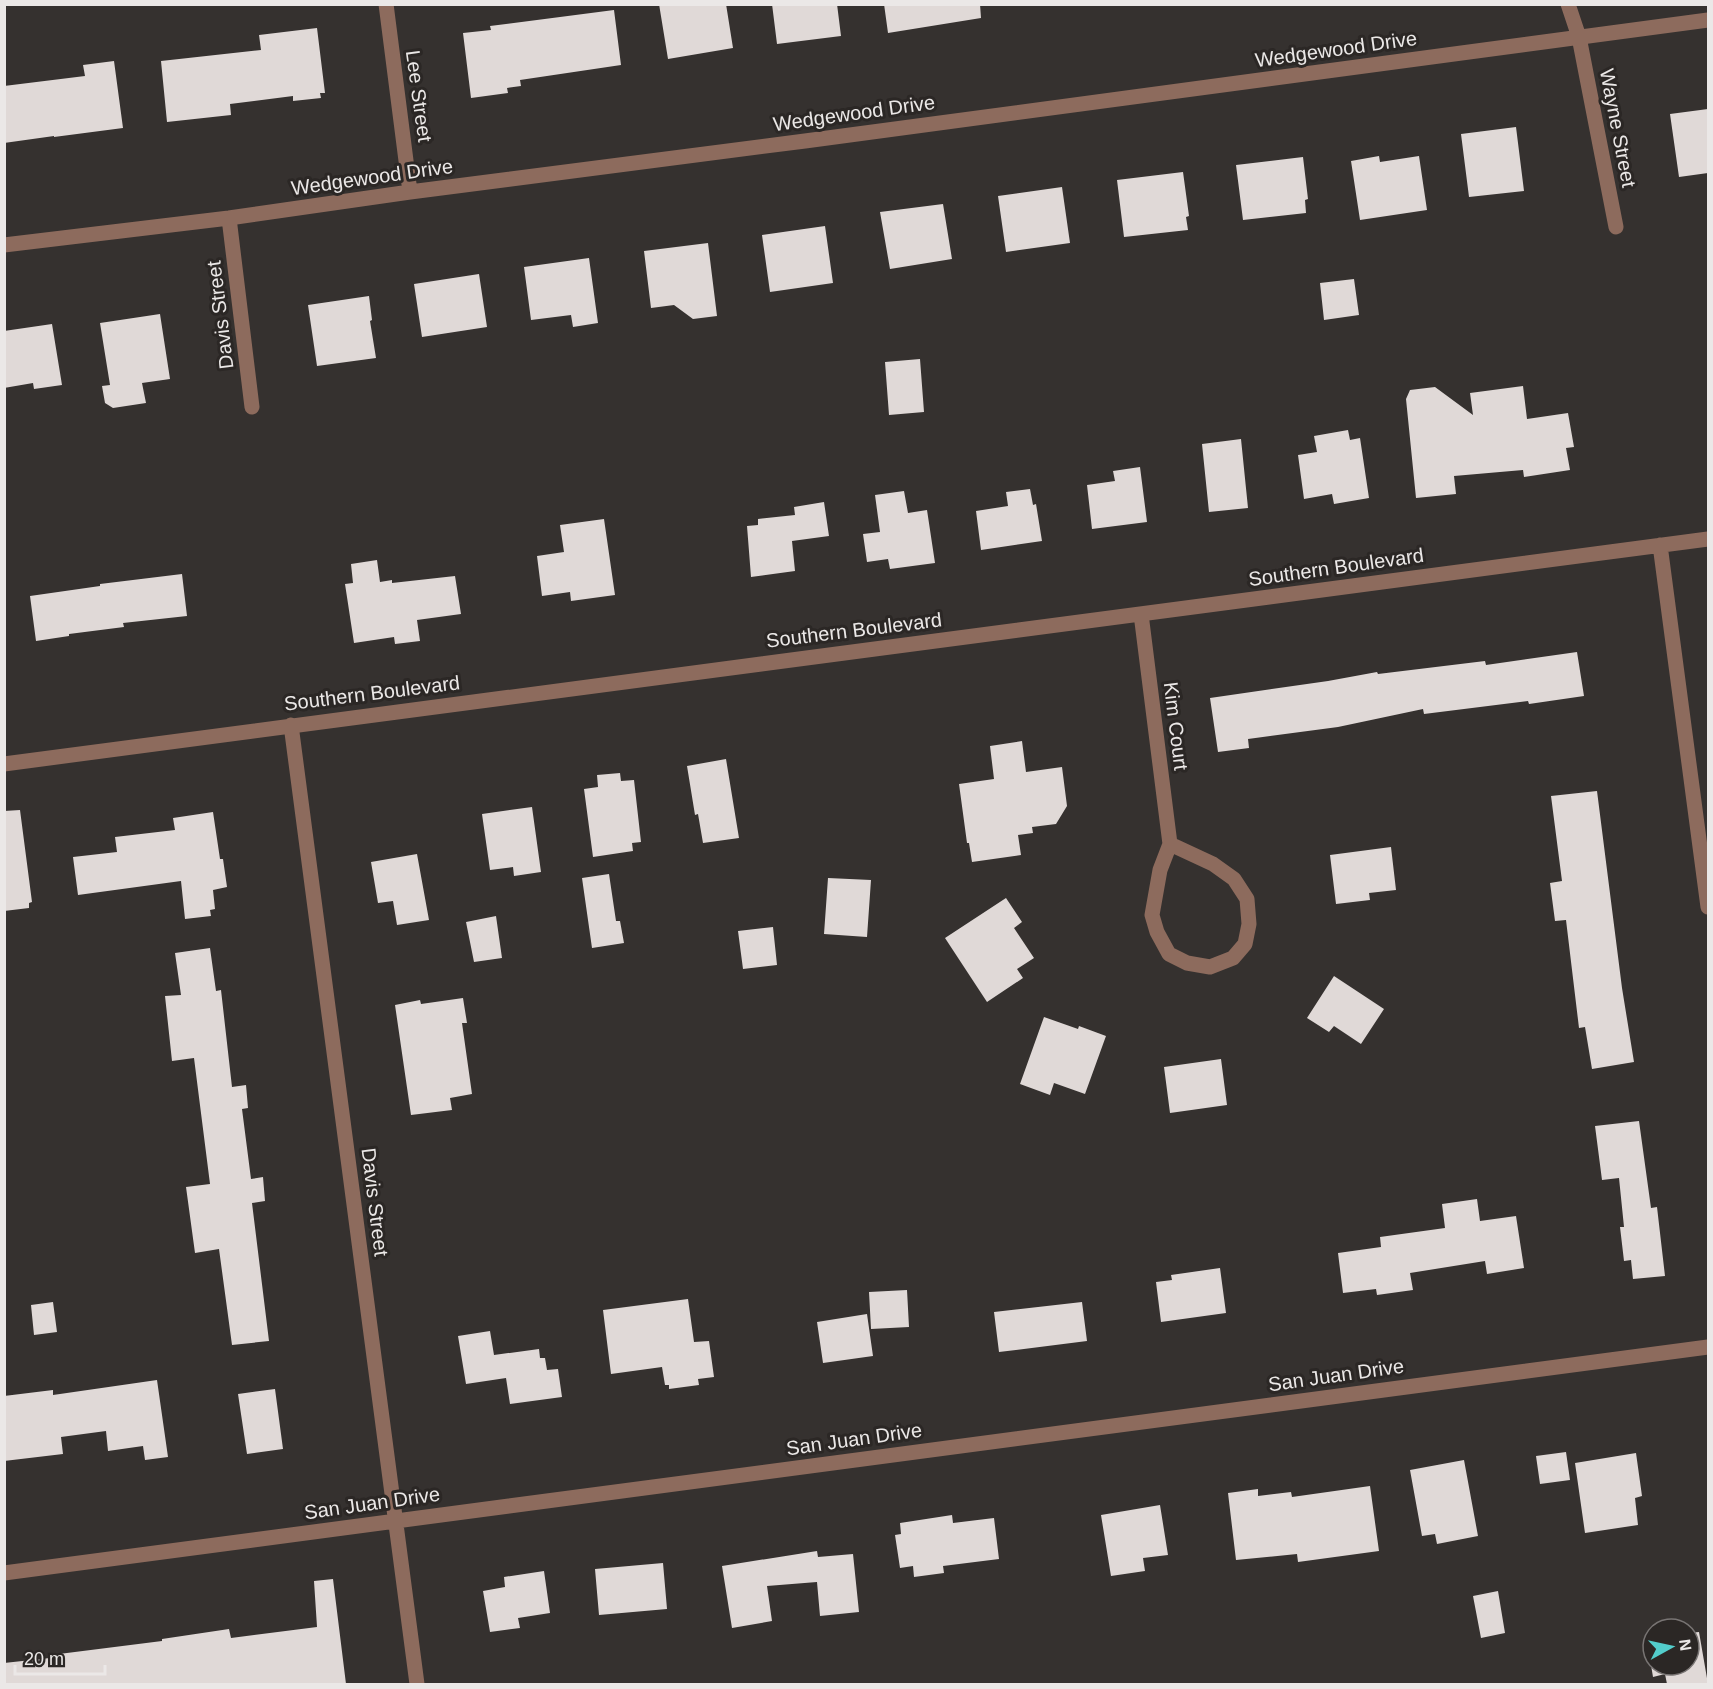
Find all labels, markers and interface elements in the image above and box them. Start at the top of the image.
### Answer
street label: Wedgewood Drive [1254,27,1418,71]
street label: Lee Street [402,49,436,144]
street label: Wayne Street [1596,67,1640,190]
street label: Wedgewood Drive [772,91,936,135]
street label: Wedgewood Drive [290,155,454,199]
street label: Davis Street [202,259,238,370]
street label: Southern Boulevard [1247,544,1425,590]
street label: Southern Boulevard [765,608,943,652]
street label: Southern Boulevard [283,671,461,715]
street label: Kim Court [1160,681,1192,772]
street label: Davis Street [357,1147,393,1258]
street label: San Juan Drive [1267,1355,1405,1395]
street label: San Juan Drive [785,1419,923,1459]
street label: San Juan Drive [303,1483,441,1523]
north arrow [1641,1617,1701,1677]
scale bar [15,1638,105,1676]
text: N [1676,1638,1695,1652]
text: 20 m [24,1649,64,1669]

